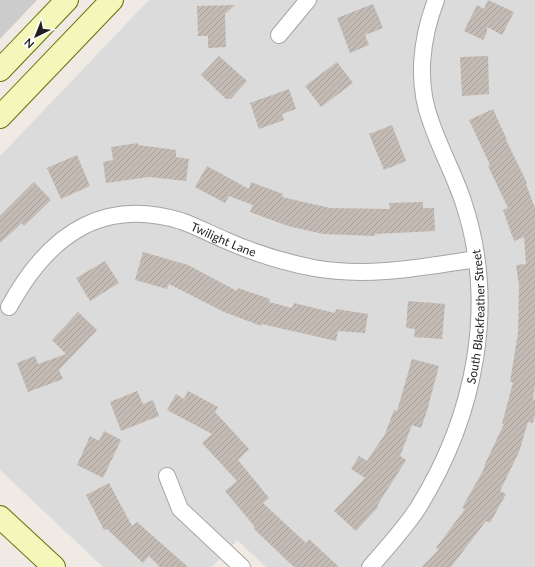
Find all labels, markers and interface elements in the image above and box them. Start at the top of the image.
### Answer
north arrow [16,16,56,56]
text: N [21,36,36,51]
street label: Twilight Lane [189,218,258,259]
street label: South Blackfeather Street [463,248,487,385]

